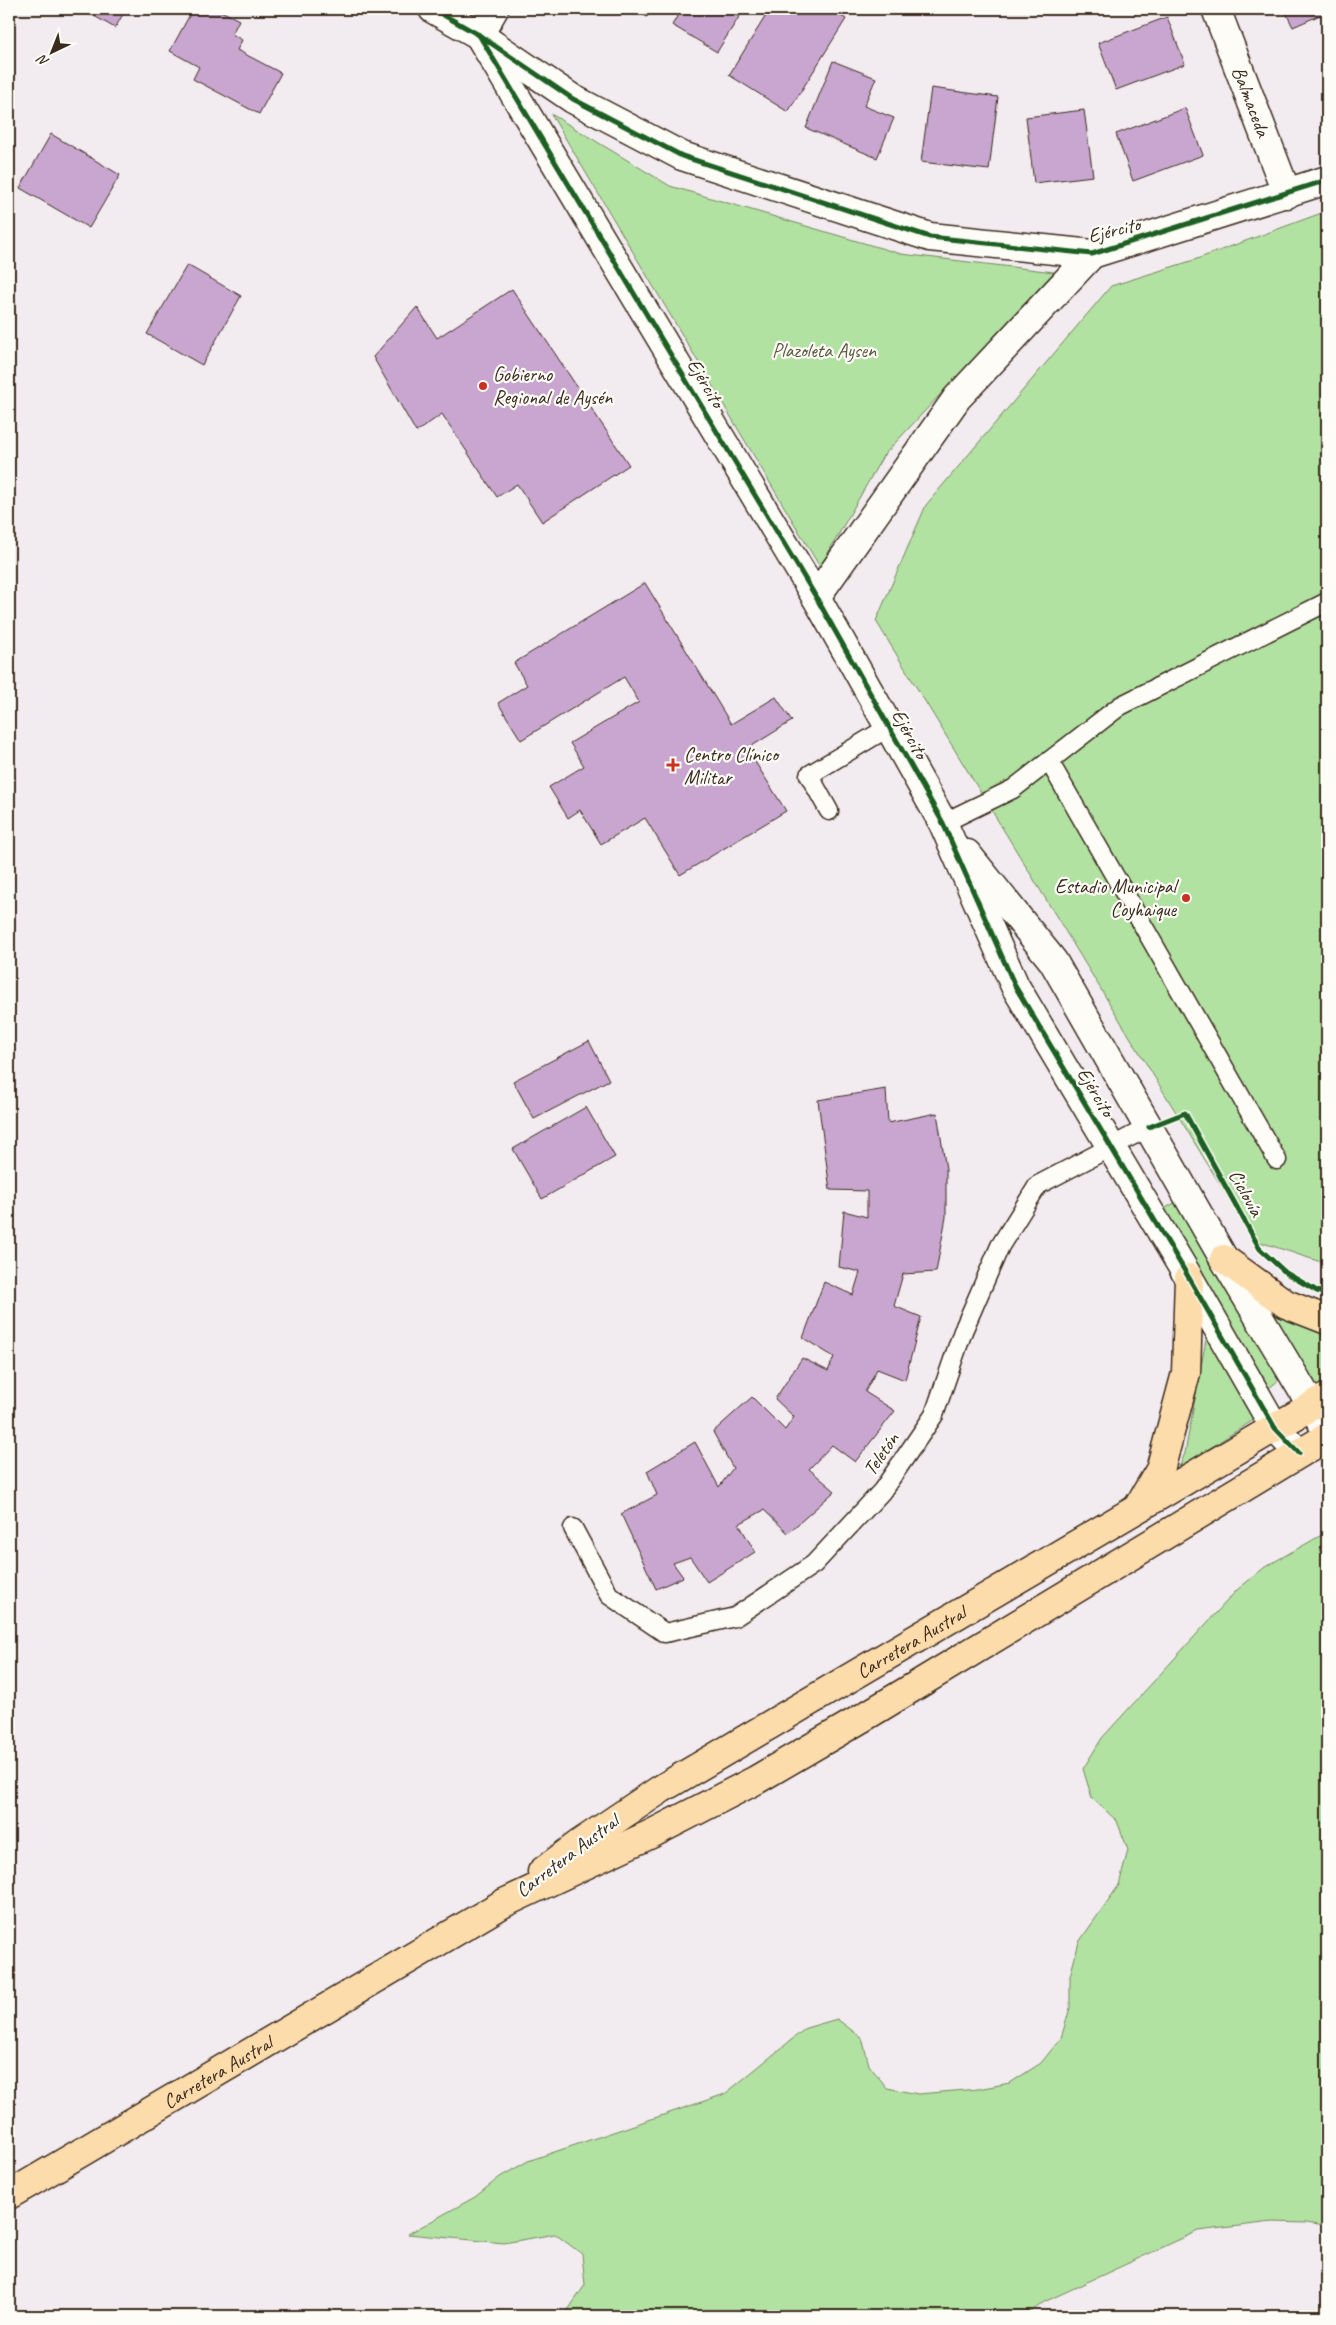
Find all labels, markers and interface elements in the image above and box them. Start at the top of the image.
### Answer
north arrow [28,28,78,78]
text: N [33,50,52,70]
street label: Balmaceda [1227,63,1277,141]
street label: Ejército [1085,211,1145,249]
park label: Plazoleta Aysen [772,338,877,363]
street label: Ejército [682,354,731,414]
place label: Gobierno Regional de Aysén [493,362,613,410]
marker: Gobierno Regional de Aysén [477,380,489,392]
street label: Ejército [886,705,935,765]
place label: Centro Clínico Militar [684,742,780,790]
marker: Centro Clínico Militar [666,758,680,772]
place label: Estadio Municipal Coyhaique [1055,874,1180,922]
marker: Estadio Municipal Coyhaique [1180,892,1192,904]
street label: Ejército [1072,1063,1121,1123]
street label: Ciclovía [1223,1165,1270,1222]
street label: Teletón [858,1427,905,1480]
street label: Carretera Austral [852,1598,973,1684]
street label: Carretera Austral [511,1807,626,1903]
street label: Carretera Austral [158,2028,280,2114]

